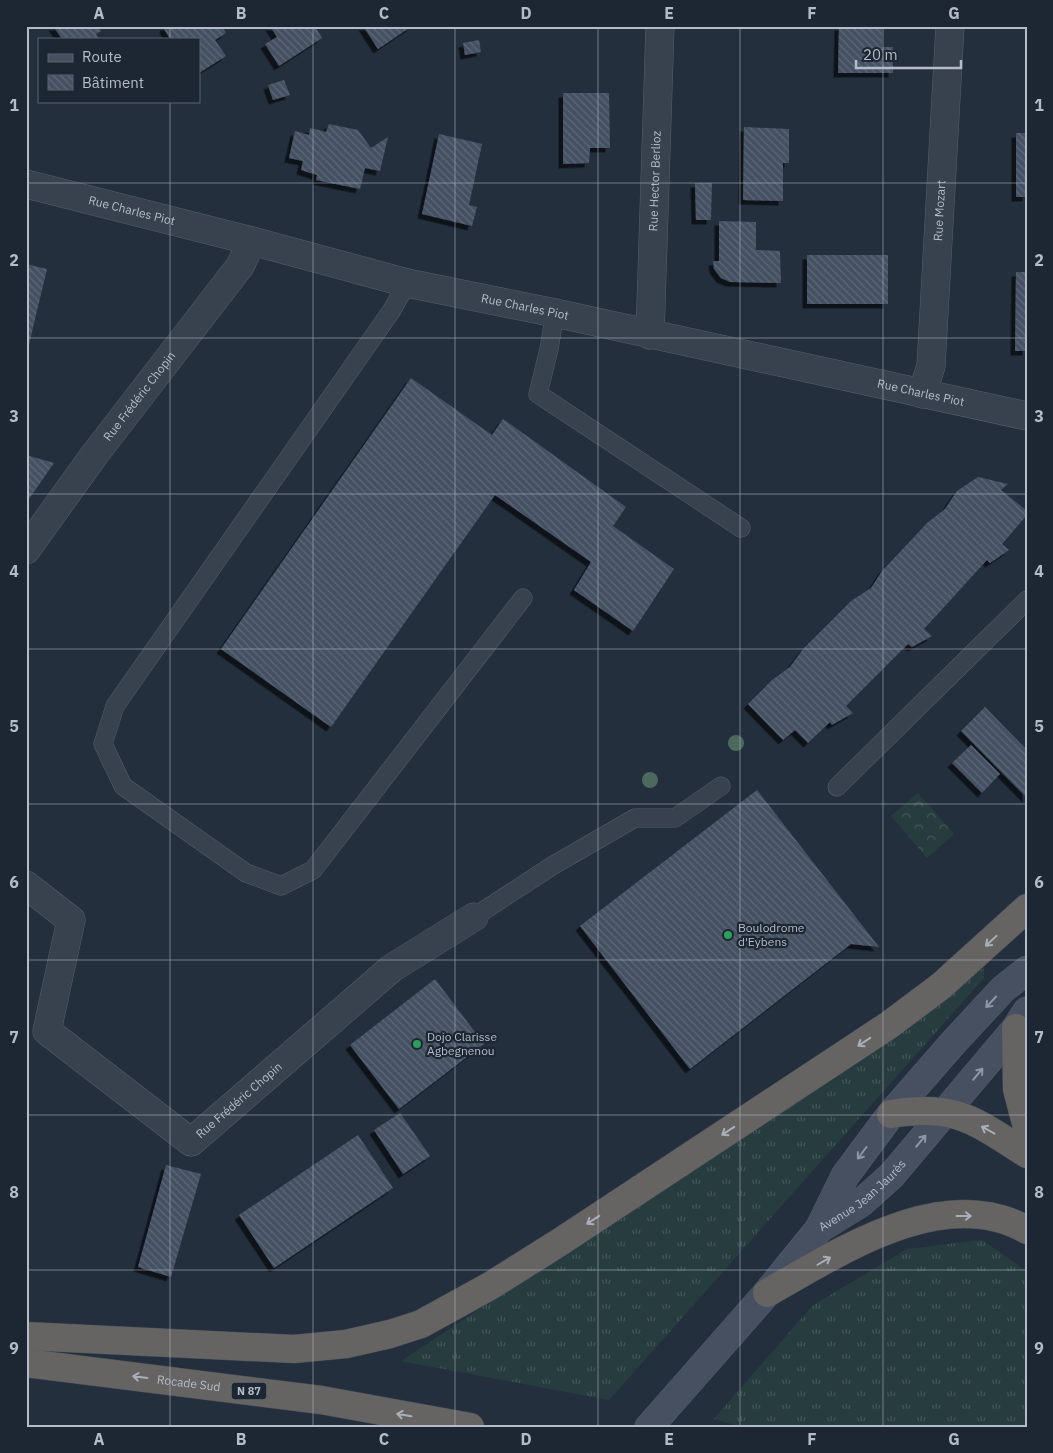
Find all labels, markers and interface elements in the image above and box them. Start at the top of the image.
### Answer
text: A [94,3,105,23]
text: B [236,3,247,23]
text: C [379,3,389,23]
text: D [520,3,532,23]
text: E [664,3,674,23]
text: F [807,3,817,23]
text: G [948,3,960,23]
legend [38,38,200,102]
scale bar [856,38,960,70]
text: 20 m [863,45,898,64]
text: Route [82,47,122,66]
text: Bâtiment [82,73,144,92]
text: 1 [9,95,19,115]
text: 1 [1034,95,1044,115]
street label: Rue Hector Berlioz [645,130,664,232]
street label: Rue Mozart [930,180,948,242]
street label: Rue Charles Piot [87,192,177,228]
text: 2 [9,250,19,270]
text: 2 [1034,250,1044,270]
street label: Rue Charles Piot [480,290,570,323]
street label: Rue Frédéric Chopin [100,348,178,444]
street label: Rue Charles Piot [876,376,966,409]
text: 3 [9,406,19,426]
text: 3 [1034,406,1044,426]
text: 4 [9,561,19,581]
text: 4 [1034,561,1044,581]
text: 5 [9,716,19,736]
text: 5 [1034,716,1044,736]
text: 6 [9,872,19,892]
text: 6 [1034,872,1044,892]
place label: Boulodrome d'Eybens [738,920,805,949]
marker: Boulodrome d'Eybens [722,929,734,941]
one-way arrow [985,935,998,947]
one-way arrow [985,996,997,1009]
text: 7 [9,1027,19,1047]
text: 7 [1034,1027,1044,1047]
place label: Dojo Clarisse Agbegnenou [427,1029,497,1058]
one-way arrow [857,1037,871,1047]
marker: Dojo Clarisse Agbegnenou [411,1038,423,1050]
street label: Rue Frédéric Chopin [193,1059,285,1141]
one-way arrow [972,1068,983,1081]
one-way arrow [981,1124,995,1134]
one-way arrow [722,1126,736,1136]
one-way arrow [915,1134,926,1147]
one-way arrow [856,1146,867,1159]
street label: Avenue Jean Jaurès [816,1156,909,1234]
text: 8 [9,1182,19,1202]
text: 8 [1034,1182,1044,1202]
one-way arrow [955,1211,971,1221]
one-way arrow [586,1216,600,1226]
one-way arrow [817,1255,831,1265]
text: 9 [9,1338,19,1358]
text: 9 [1034,1338,1044,1358]
street label: Rocade Sud [156,1371,221,1394]
one-way arrow [132,1372,148,1382]
road number: N 87 [232,1382,266,1400]
one-way arrow [397,1410,413,1419]
text: A [94,1429,105,1449]
text: B [236,1429,247,1449]
text: C [379,1429,389,1449]
text: D [520,1429,532,1449]
text: E [664,1429,674,1449]
text: F [807,1429,817,1449]
text: G [948,1429,960,1449]

